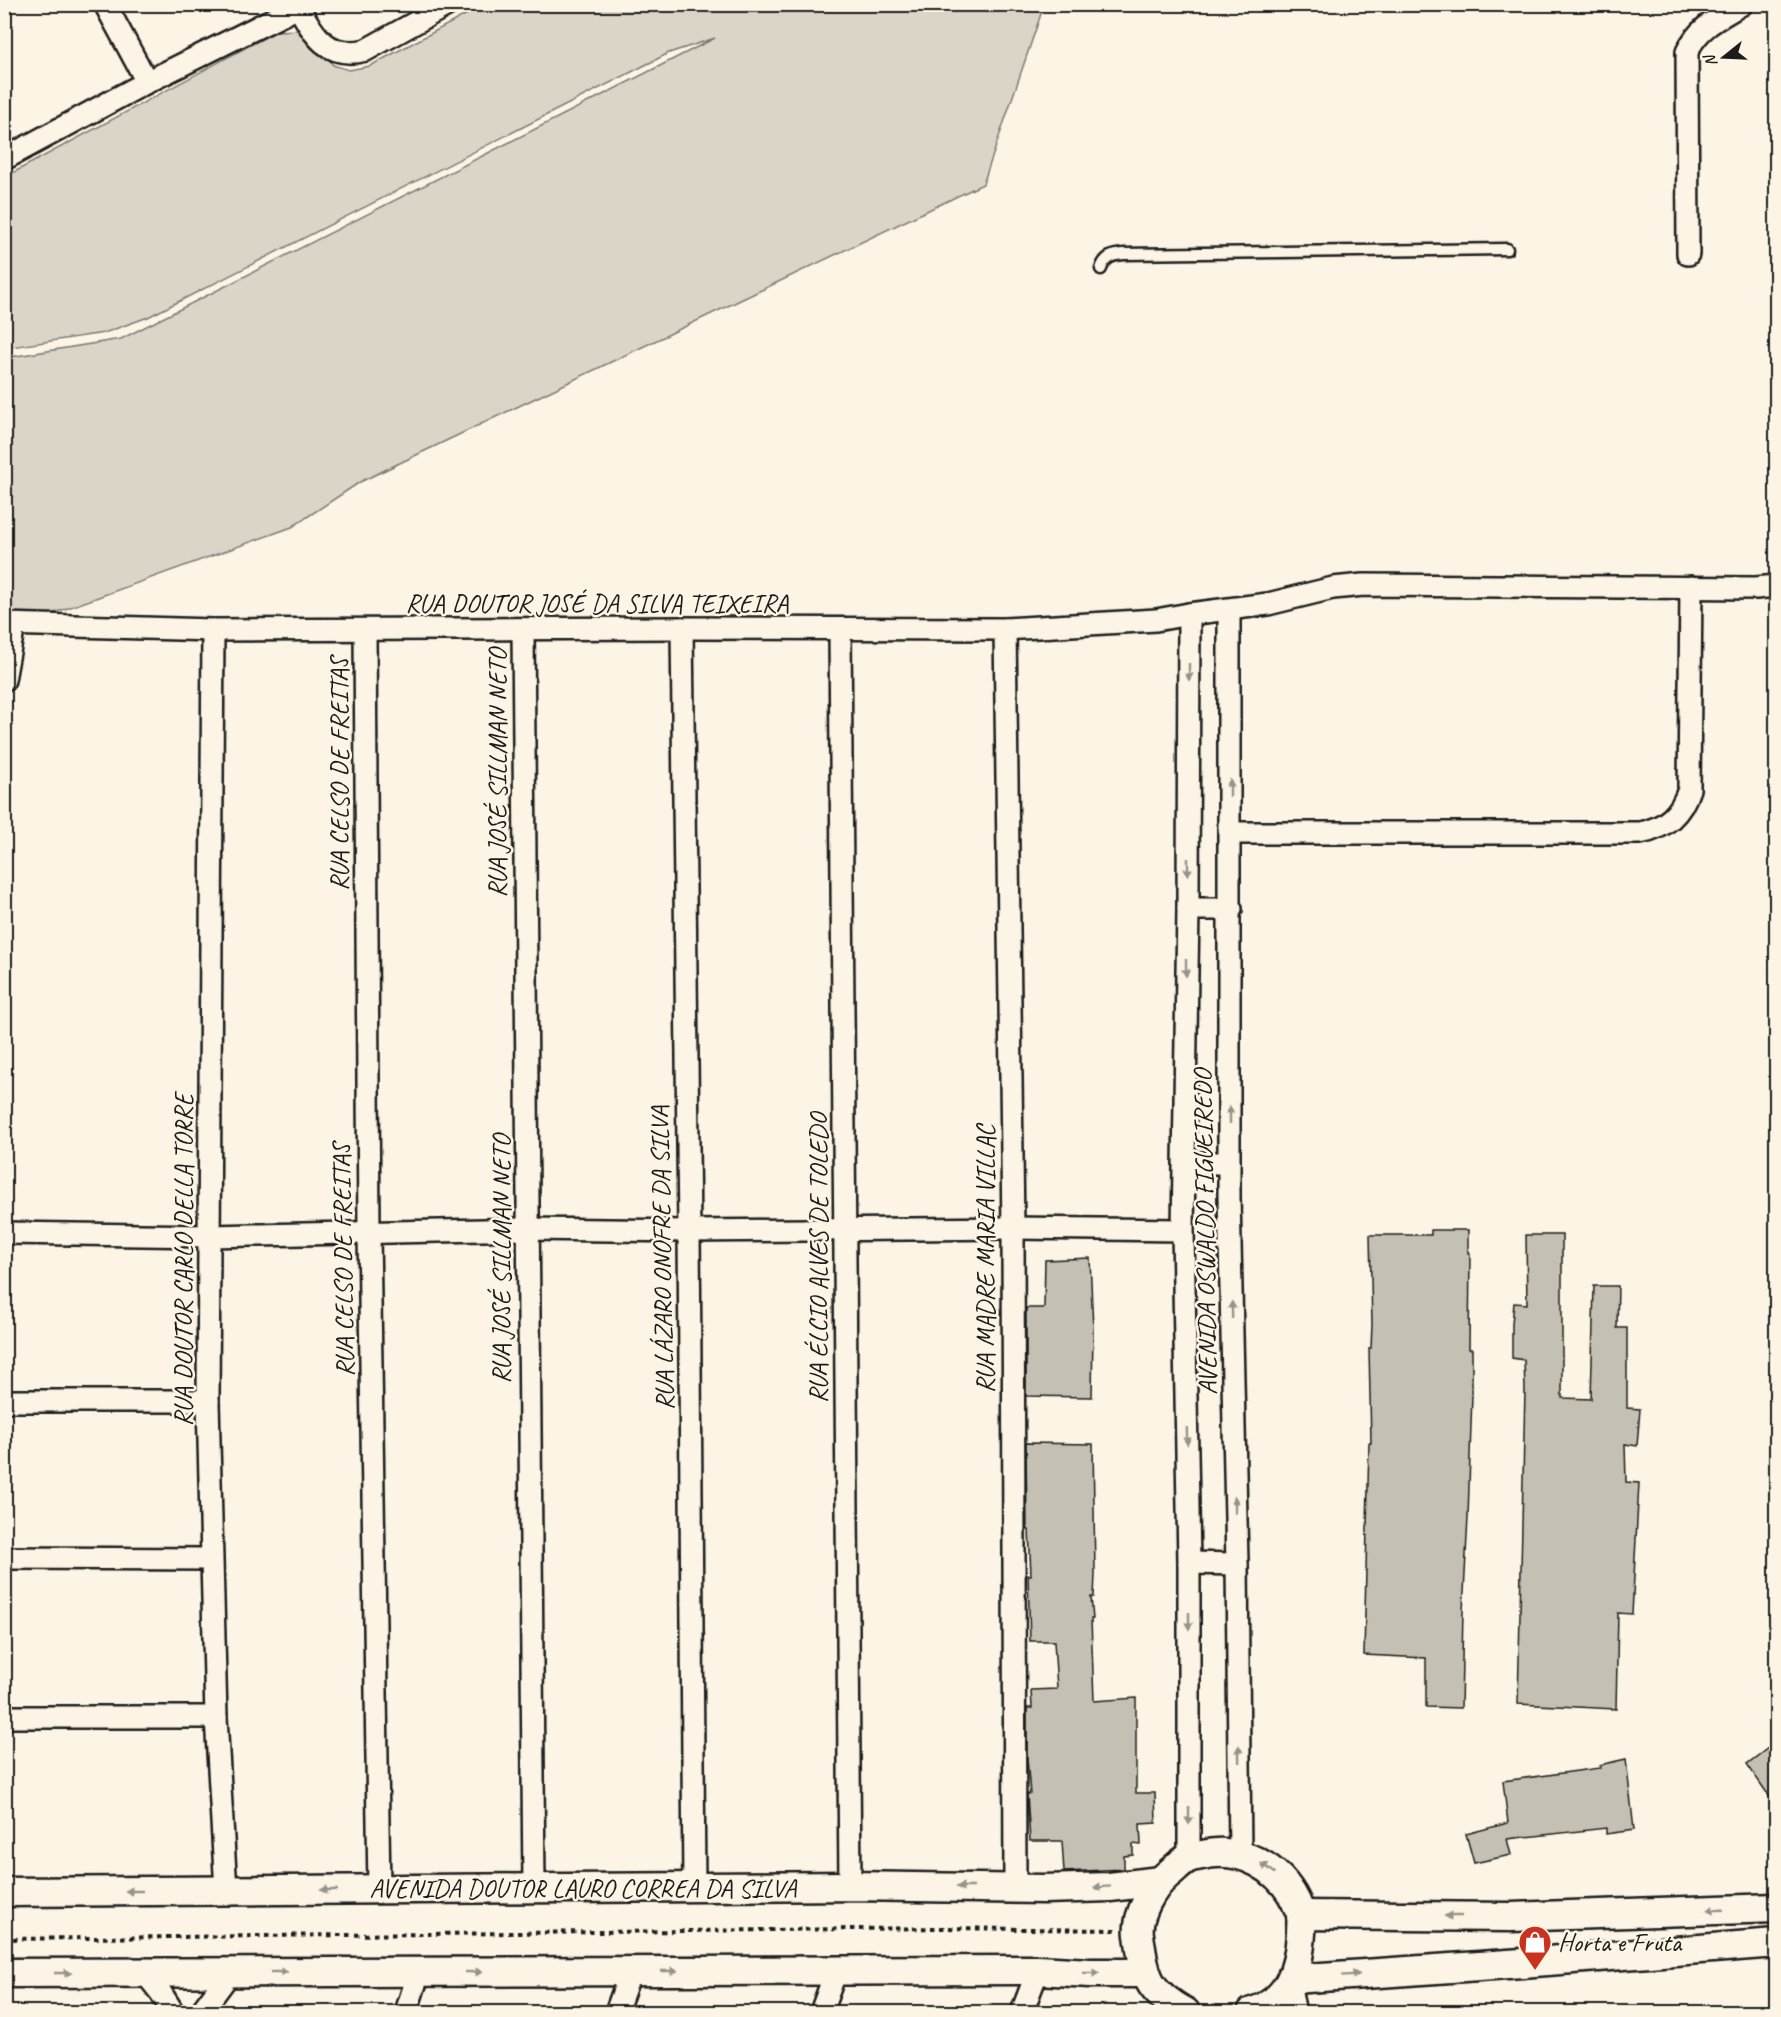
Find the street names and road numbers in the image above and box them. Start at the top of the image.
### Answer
street label: RUA DOUTOR JOSÉ DA SILVA TEIXEIRA [406,587,789,620]
street label: RUA JOSÉ SILLMAN NETO [481,645,514,898]
street label: RUA CELSO DE FREITAS [323,653,356,891]
street label: AVENIDA OSWALDO FIGUEIREDO [1186,1066,1224,1395]
street label: RUA DOUTOR CARLO DELLA TORRE [167,1090,200,1426]
street label: RUA LÁZARO ONOFRE DA SILVA [643,1105,681,1410]
street label: RUA ÉLCIO ALVES DE TOLEDO [802,1110,835,1403]
street label: RUA MADRE MARIA VILLAC [969,1122,1002,1393]
street label: RUA JOSÉ SILLMAN NETO [485,1131,518,1384]
street label: RUA CELSO DE FREITAS [324,1139,362,1377]
street label: AVENIDA DOUTOR LAURO CORREA DA SILVA [370,1872,798,1905]

